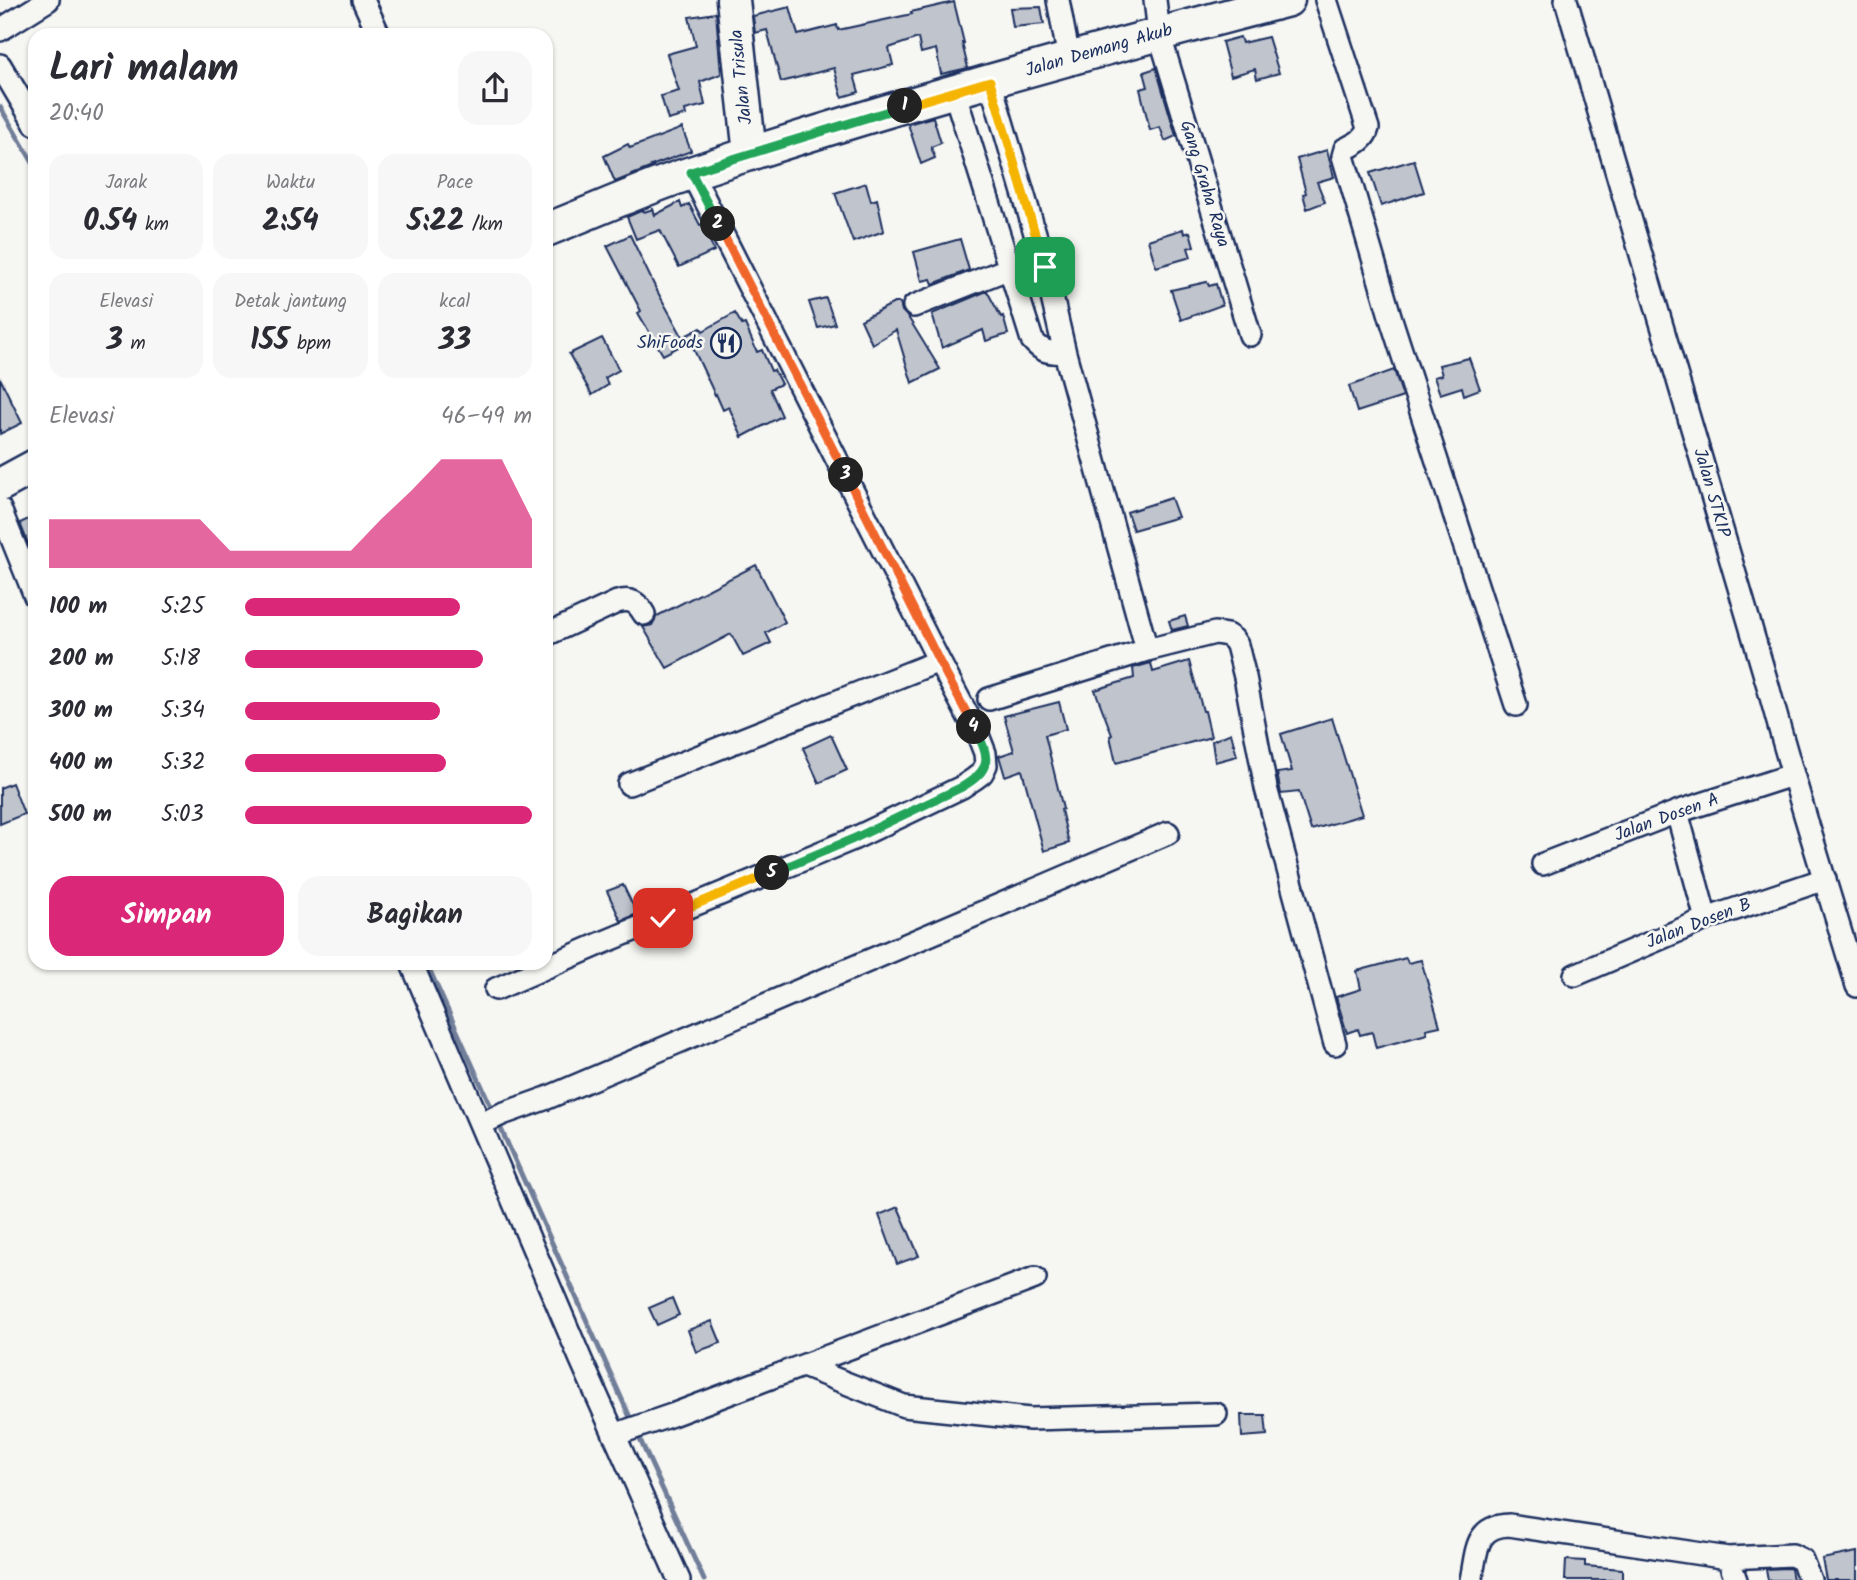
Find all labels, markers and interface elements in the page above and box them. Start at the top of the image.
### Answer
street label: Jalan Demang Akub [1022,16,1177,86]
street label: Jalan Trisula [723,28,761,126]
text: Lari malam [49,40,239,100]
button: share [458,51,532,125]
pin: 1 [888,88,922,124]
text: 1 [902,90,907,120]
text: 20:40 [49,96,104,132]
street label: Gang Graha Raya [1171,117,1237,251]
text: Jarak [105,168,147,198]
text: Waktu [266,168,315,198]
text: Pace [437,168,473,198]
text: 0.54 [83,198,137,246]
text: 2:54 [262,198,319,246]
text: 5:22 [407,198,464,246]
pin: 2 [700,206,736,242]
text: 2 [712,208,723,238]
text: km [137,210,169,240]
text: /km [464,210,503,240]
pin [1015,237,1075,297]
icon: arrive [1026,248,1064,286]
text: Elevasi [99,287,153,317]
text: Detak jantung [234,287,347,317]
text: kcal [439,287,470,317]
text: 3 [107,317,123,365]
text: 155 [250,317,289,365]
text: 33 [438,317,471,365]
restaurant icon: ShiFoods [709,326,743,360]
text: m [123,329,146,359]
text: bpm [289,329,331,359]
place label: ShiFoods [637,329,703,358]
text: Elevasi [49,399,114,435]
text: 46–49 m [441,399,532,435]
street label: Jalan STKIP [1684,445,1738,542]
pin: 3 [828,458,864,492]
text: 3 [840,459,851,489]
text: 100 m [49,589,107,625]
text: 5:25 [161,589,205,625]
text: 200 m [49,641,114,677]
text: 5:18 [161,641,200,677]
text: 300 m [49,693,113,729]
text: 5:34 [161,693,205,729]
pin: 4 [956,710,992,744]
text: 4 [968,711,979,741]
text: 400 m [49,745,113,781]
text: 5:32 [161,745,206,781]
street label: Jalan Dosen A [1610,786,1724,850]
text: 500 m [49,797,112,833]
text: 5:03 [161,797,204,833]
pin: 5 [754,856,790,890]
text: 5 [767,857,776,887]
button: Simpan [49,876,284,956]
button: Bagikan [298,876,532,956]
pin [633,888,693,948]
street label: Jalan Dosen B [1642,891,1756,957]
icon: check [644,899,682,937]

